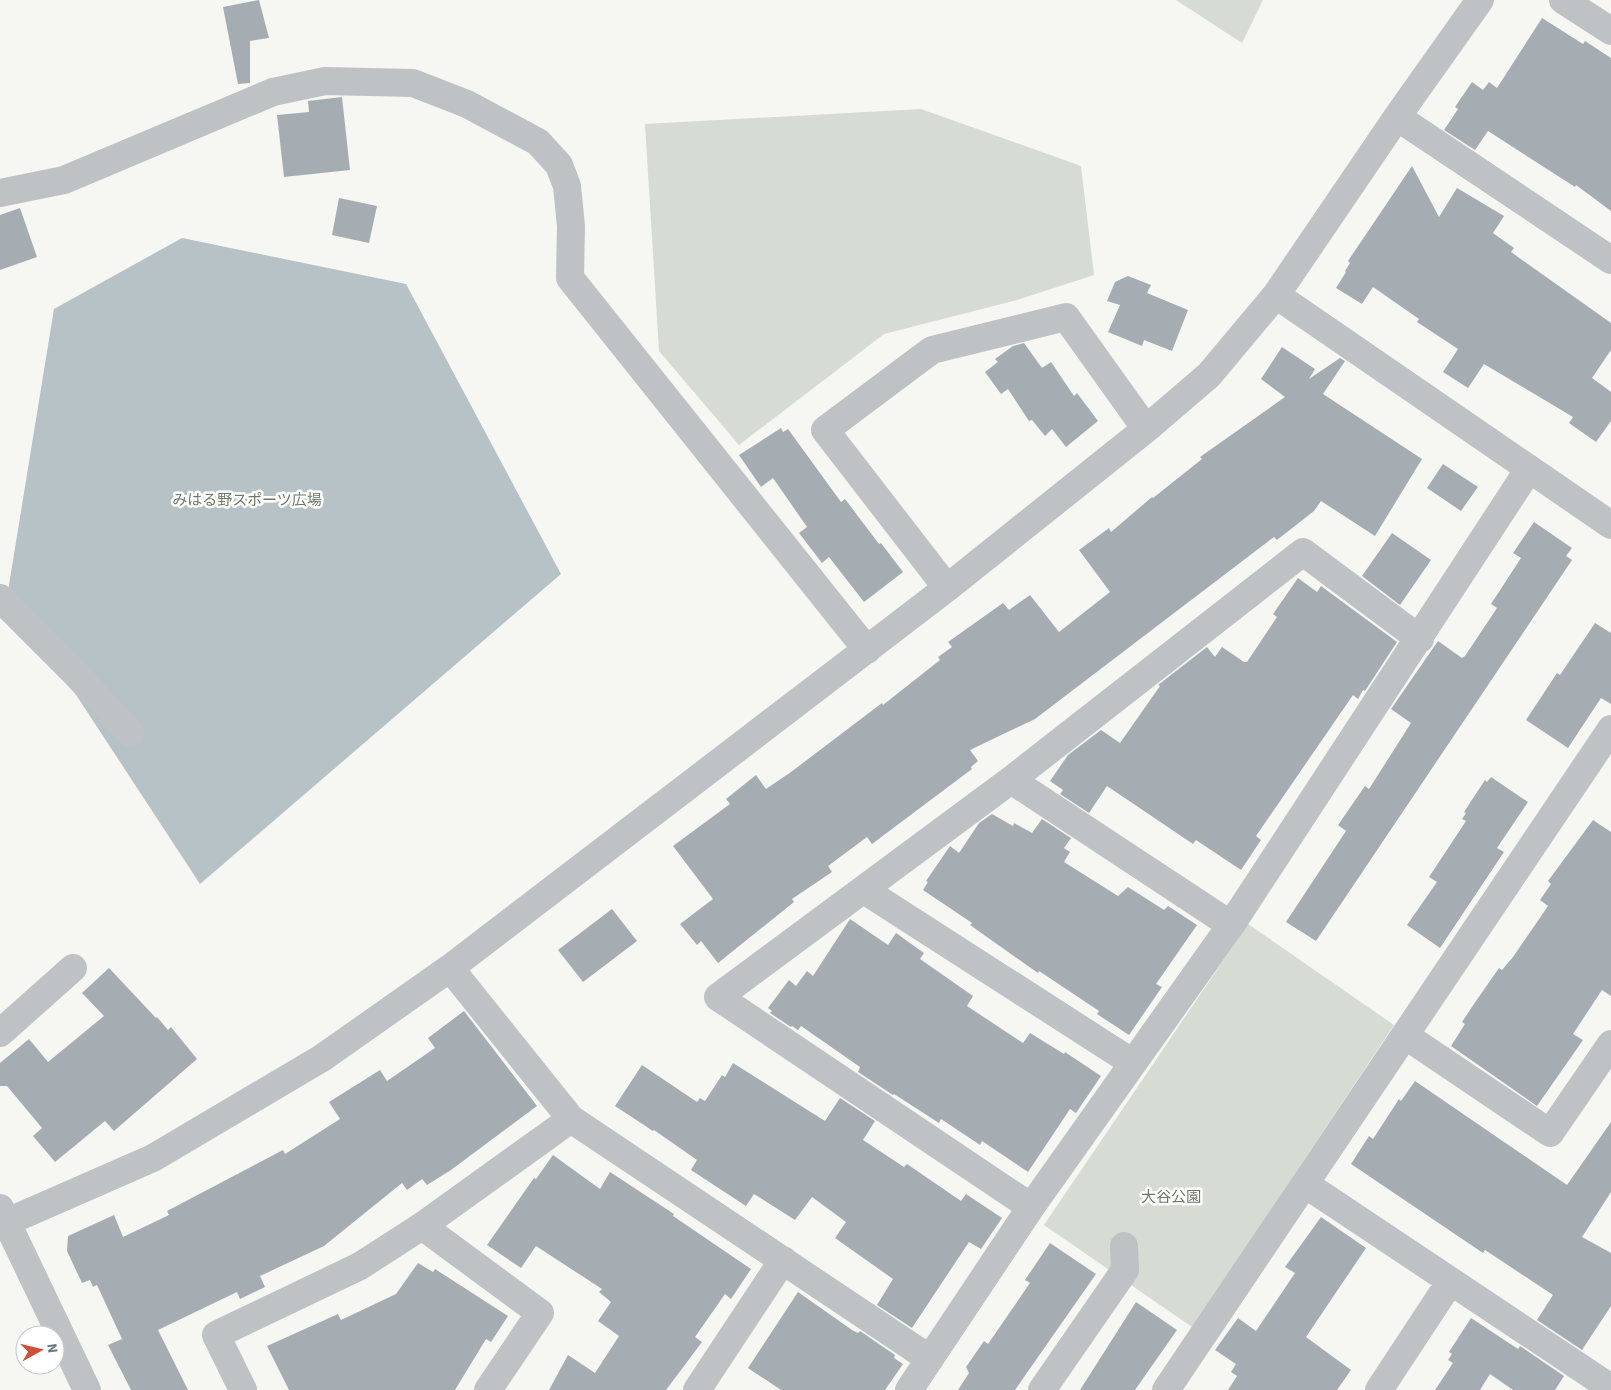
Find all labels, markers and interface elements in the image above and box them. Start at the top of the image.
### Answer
park label: みはる野スポーツ広場 [172,490,322,511]
park label: 大谷公園 [1141,1187,1201,1208]
north arrow [15,1325,65,1375]
text: N [41,1342,62,1354]

